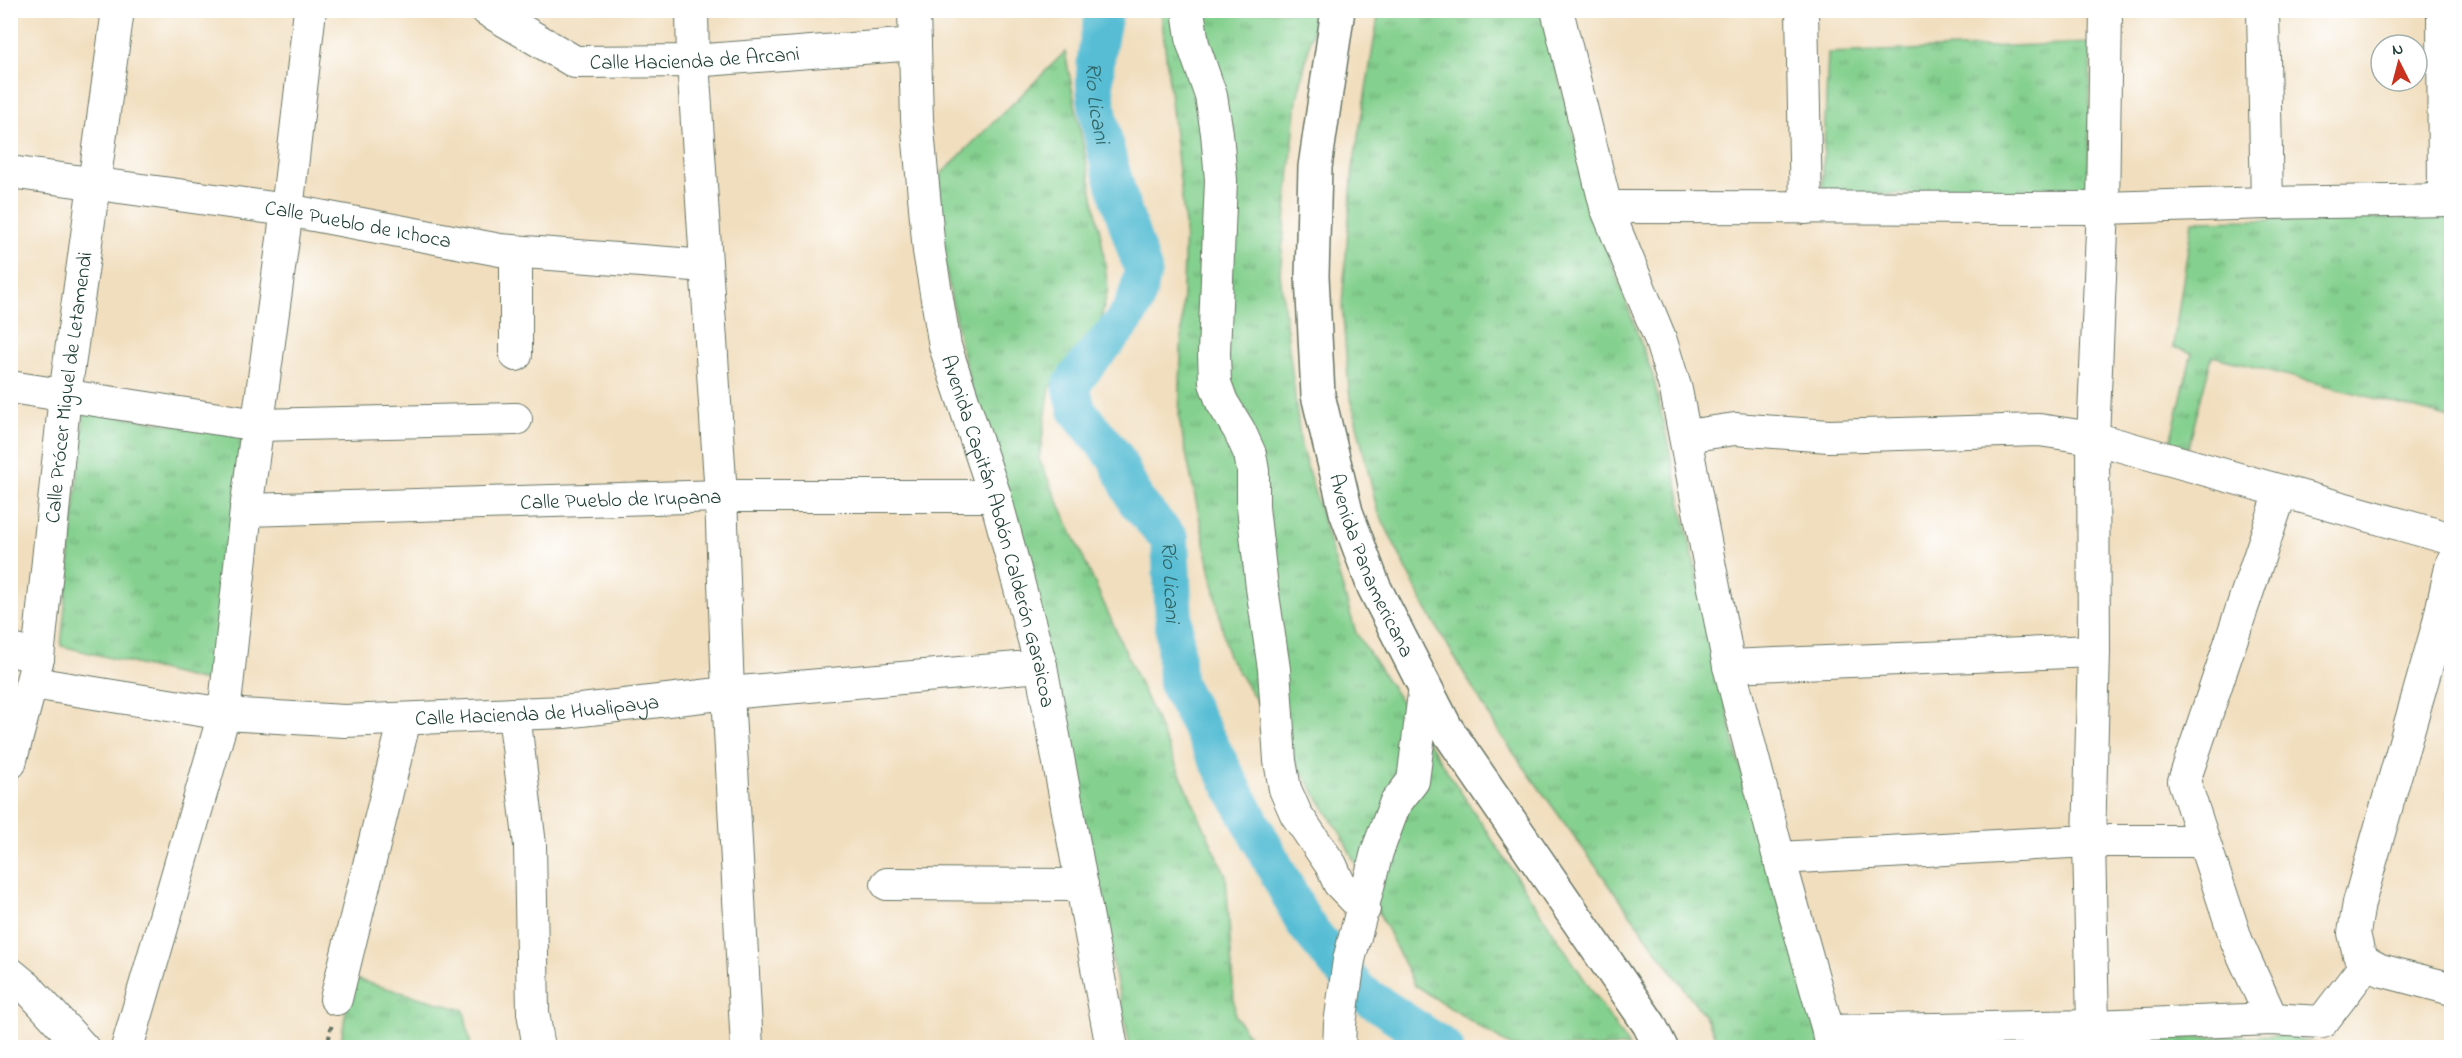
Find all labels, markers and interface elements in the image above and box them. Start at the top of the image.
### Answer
north arrow [2369,33,2429,93]
text: N [2391,38,2404,63]
street label: Calle Hacienda de Arcani [590,40,801,79]
water label: Río Licani [1076,61,1117,149]
street label: Calle Pueblo de Ichoca [263,194,454,258]
street label: Calle Prócer Miguel de Letamendi [39,250,102,525]
street label: Avenida Capitán Abdón Calderón Garaicoa [932,352,1061,710]
street label: Avenida Panamericana [1320,471,1420,663]
street label: Calle Pueblo de Irupana [520,483,722,519]
water label: Río Licani [1151,540,1187,626]
street label: Calle Hacienda de Hualipaya [414,688,661,735]

